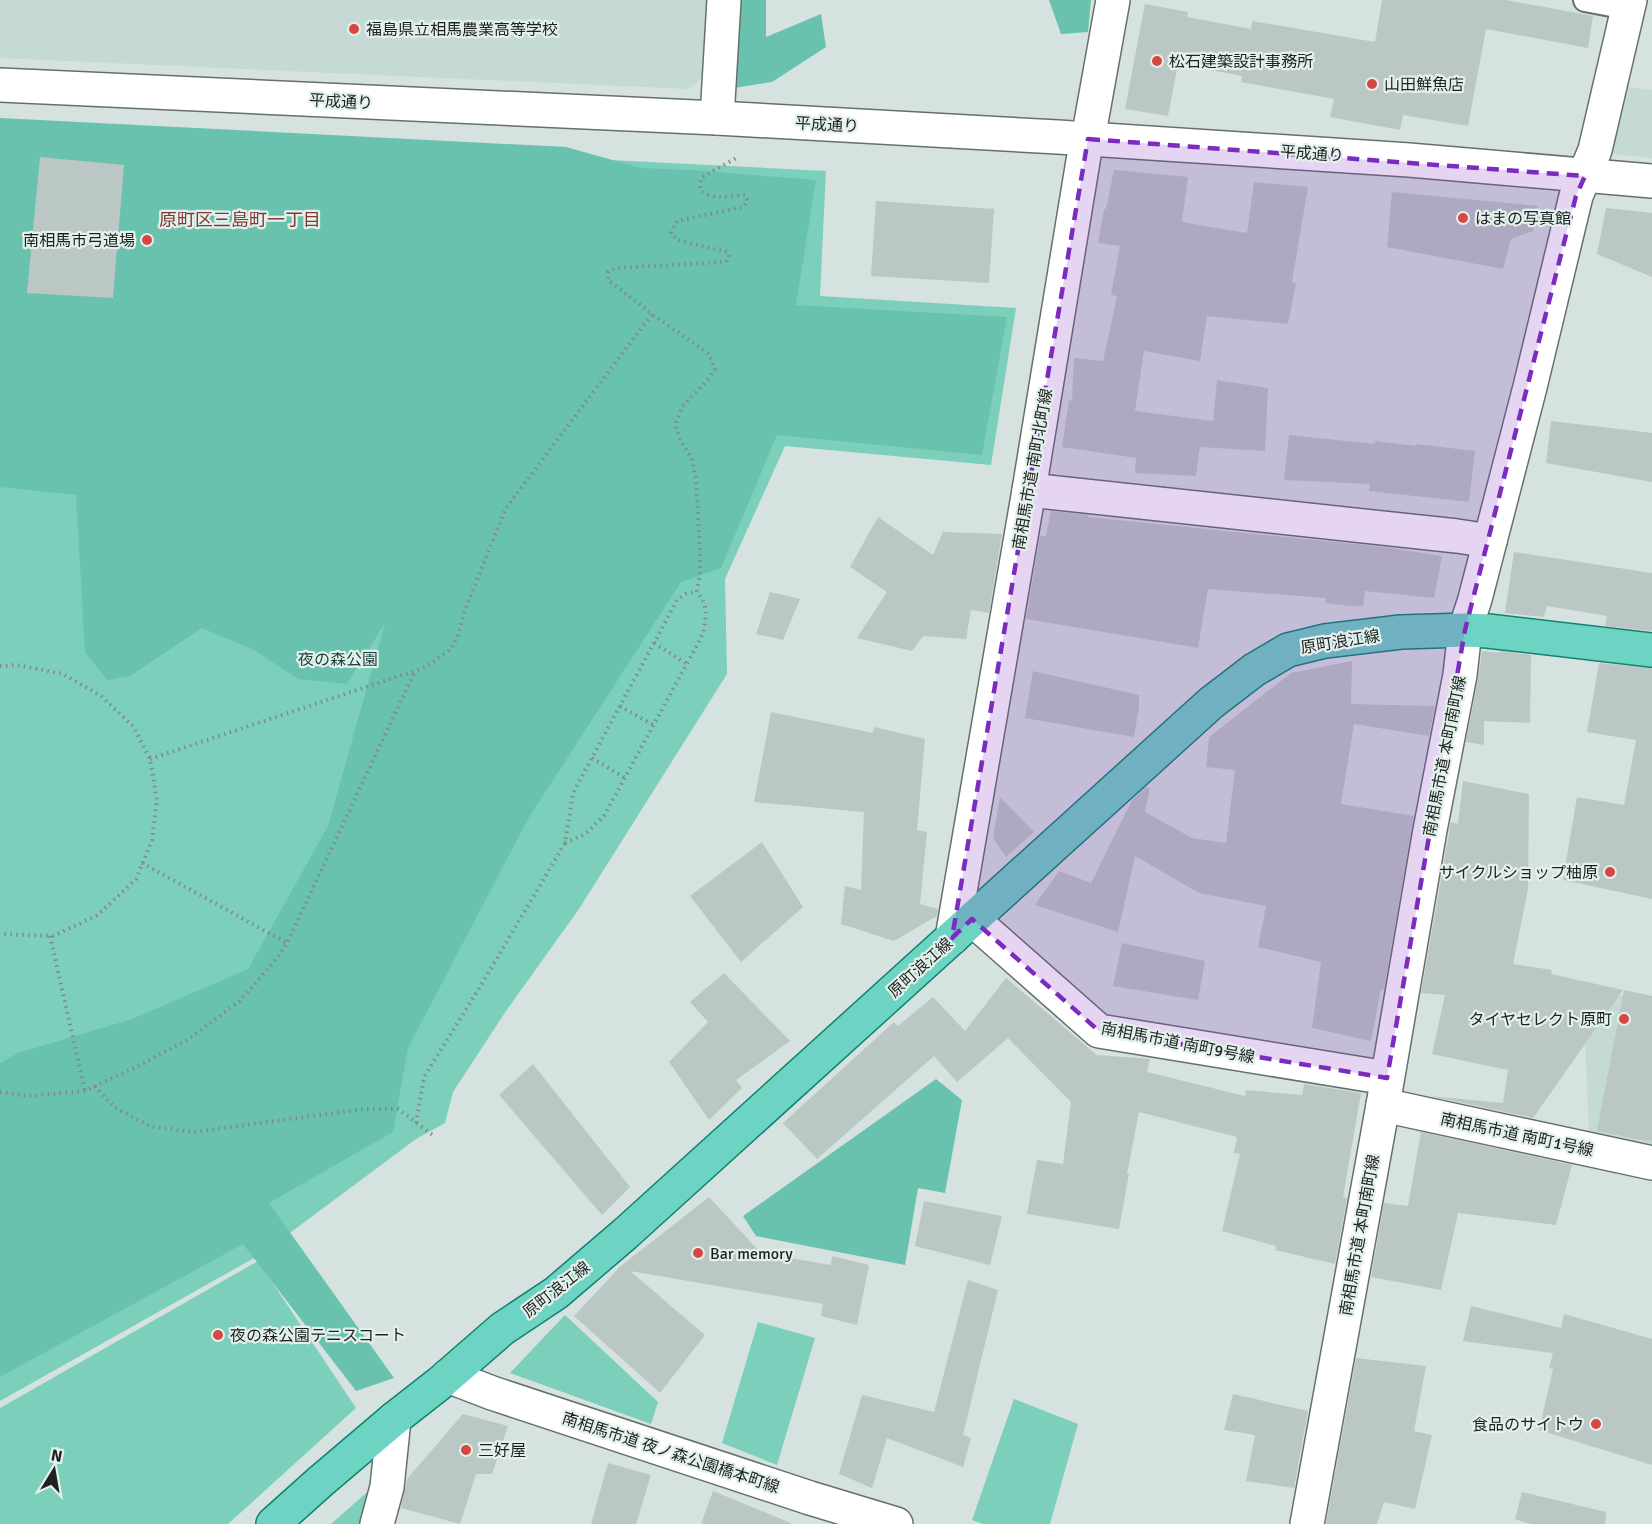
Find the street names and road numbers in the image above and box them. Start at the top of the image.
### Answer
street label: 平成通り [308,90,373,114]
street label: 平成通り [794,113,859,137]
street label: 平成通り [1279,142,1345,166]
street label: 南相馬市道 南町北町線 [1009,387,1057,551]
street label: 原町浪江線 [1299,626,1381,658]
street label: 南相馬市道 本町南町線 [1420,674,1470,838]
street label: 原町浪江線 [884,934,957,1002]
street label: 南相馬市道 南町9号線 [1099,1018,1256,1068]
street label: 南相馬市道 南町1号線 [1438,1109,1595,1161]
street label: 南相馬市道 本町南町線 [1336,1153,1384,1317]
street label: 原町浪江線 [519,1257,594,1322]
street label: 南相馬市道 夜ノ森公園橋本町線 [559,1408,782,1498]

